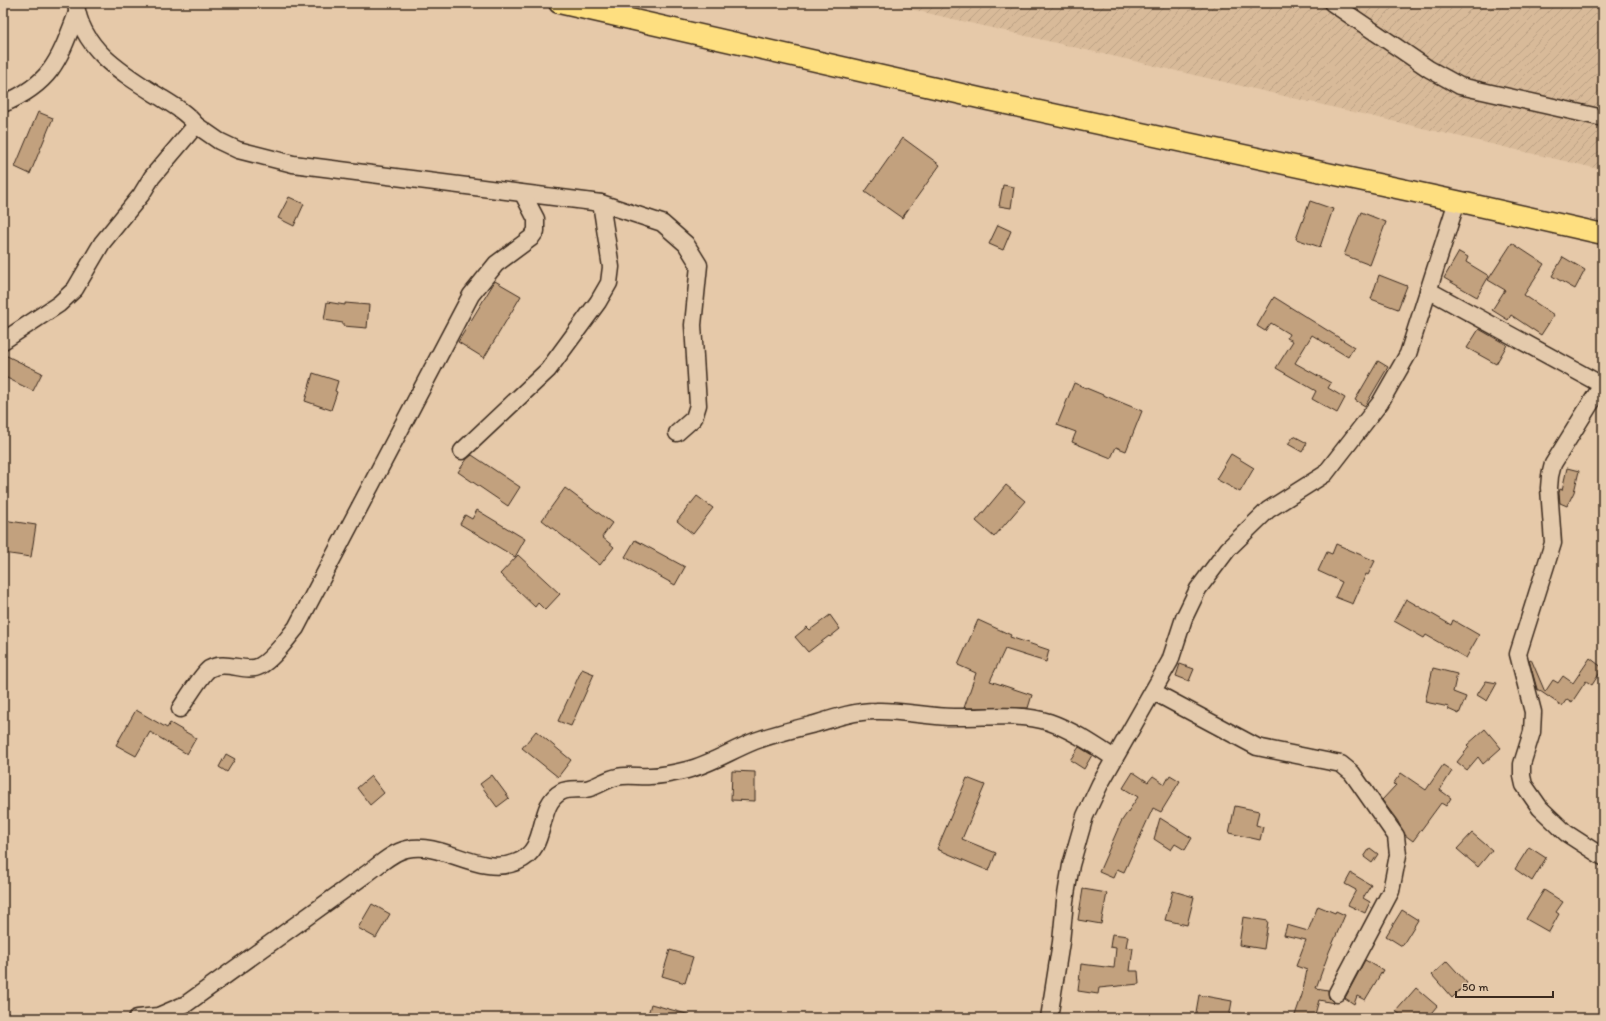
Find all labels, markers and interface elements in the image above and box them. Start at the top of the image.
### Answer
scale bar [1456,973,1553,999]
text: 50 m [1462,980,1488,994]

